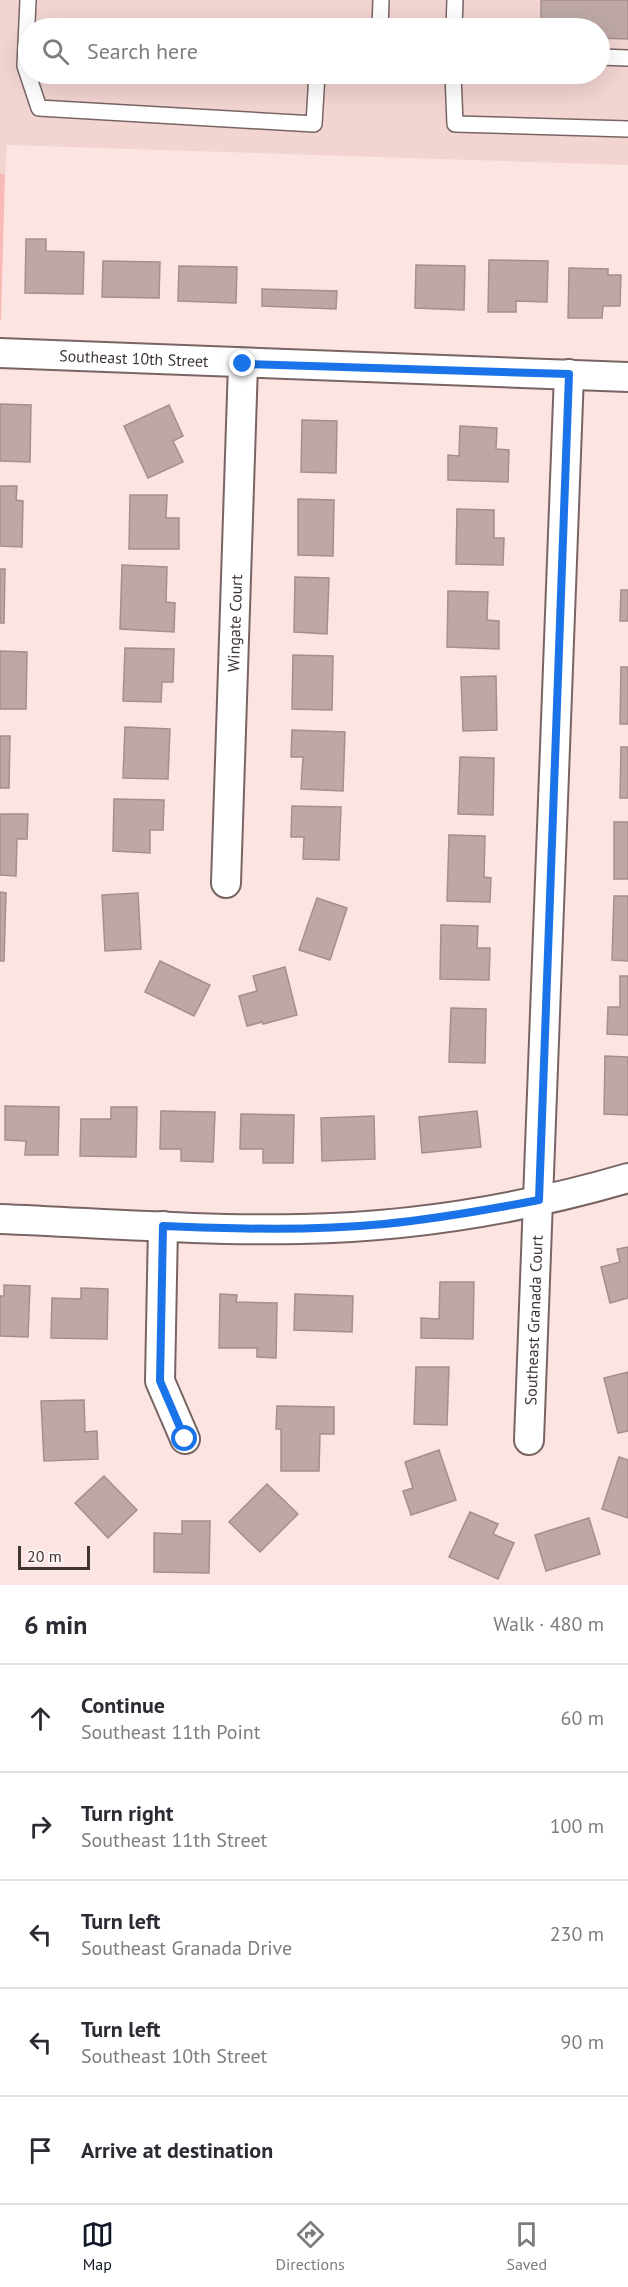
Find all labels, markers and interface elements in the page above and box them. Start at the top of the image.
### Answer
search box [18,18,610,84]
icon: search [39,35,72,68]
text: Search here [87,37,198,65]
street label: Southeast 10th Street [59,345,209,371]
route end [229,350,255,376]
street label: Wingate Court [223,573,246,672]
street label: Southeast Granada Court [520,1234,547,1406]
route start [171,1425,197,1451]
scale bar [18,1543,90,1570]
text: 20 m [27,1546,62,1566]
text: 6 min [24,1608,87,1641]
text: Walk · 480 m [493,1611,604,1637]
text: Continue [81,1691,165,1719]
icon: ahead [24,1702,57,1735]
text: 60 m [561,1705,604,1731]
text: Southeast 11th Point [81,1719,261,1745]
text: Turn right [81,1799,173,1827]
icon: right [24,1810,57,1843]
text: 100 m [550,1813,604,1839]
text: Southeast 11th Street [81,1827,267,1853]
text: Turn left [81,1907,161,1935]
icon: left [24,1918,57,1951]
text: 230 m [550,1921,604,1947]
text: Southeast Granada Drive [81,1935,292,1961]
text: Turn left [81,2015,161,2043]
icon: left [24,2026,57,2059]
text: 90 m [561,2029,604,2055]
text: Southeast 10th Street [81,2043,267,2069]
icon: arrive [24,2134,57,2167]
text: Arrive at destination [81,2136,273,2164]
tab: Map [81,2218,114,2274]
tab: Directions [276,2218,345,2274]
tab: Saved [506,2218,547,2274]

